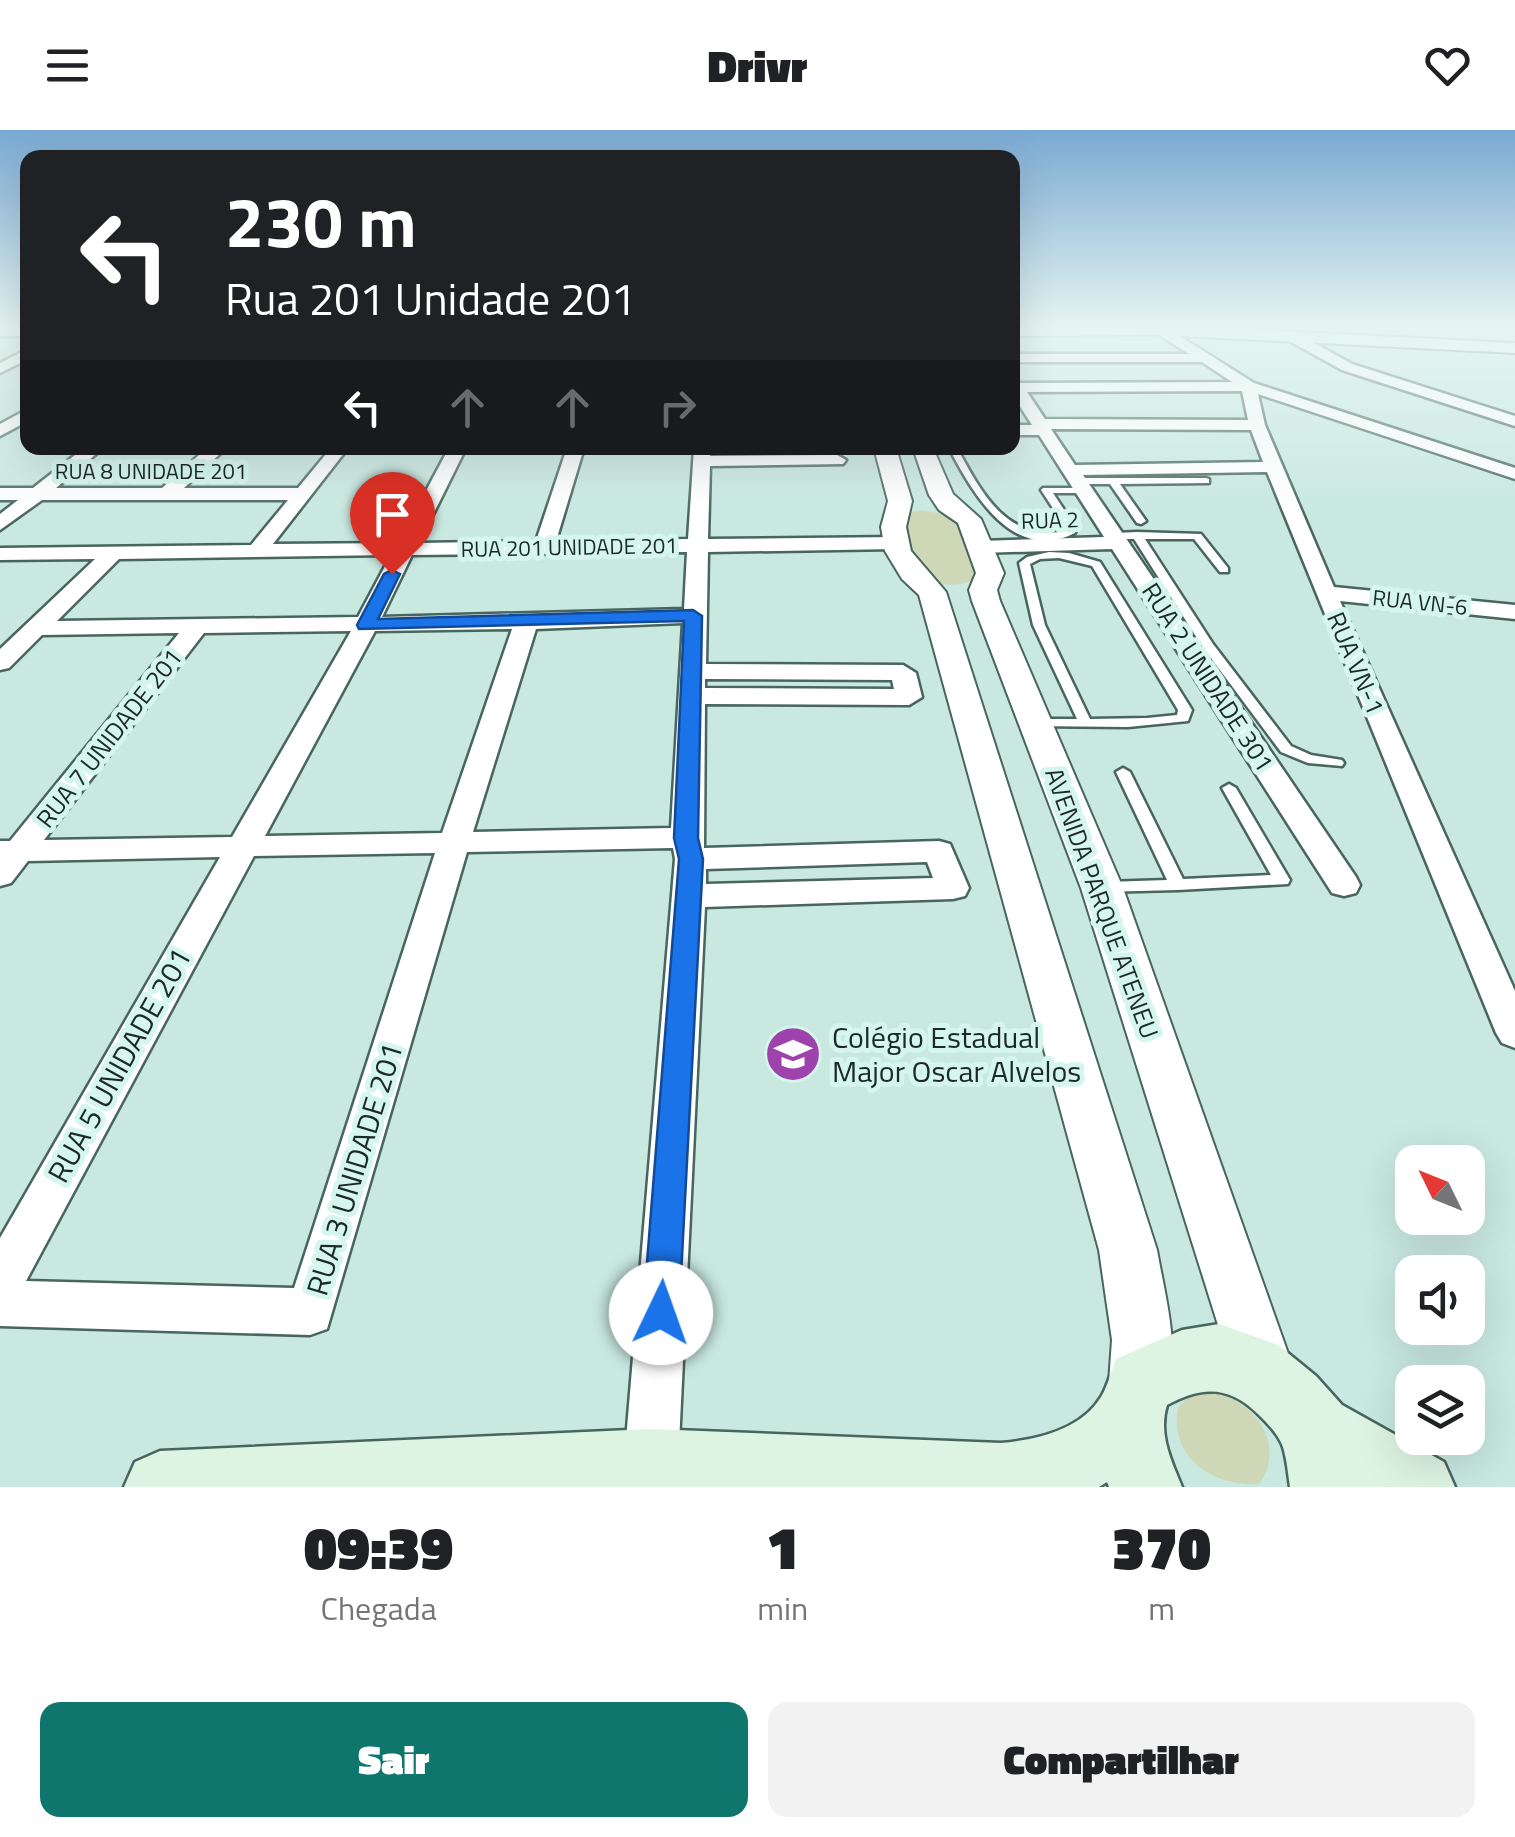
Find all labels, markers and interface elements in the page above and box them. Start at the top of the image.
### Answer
text: Drivr [708,31,807,99]
icon: menu [40,38,95,93]
icon: heart [1420,38,1475,93]
text: 230 m [225,168,417,274]
icon: left [60,190,190,320]
text: Rua 201 Unidade 201 [225,264,636,332]
icon: left [335,380,390,435]
icon: ahead [440,380,495,435]
icon: ahead [545,380,600,435]
icon: right [650,380,705,435]
street label: RUA 8 UNIDADE 201 [55,454,247,488]
pin [350,472,435,575]
icon: arrive [365,487,420,542]
street label: RUA 2 [1021,502,1079,538]
street label: RUA 201 UNIDADE 201 [460,528,678,566]
street label: RUA 2 UNIDADE 301 [1133,575,1283,779]
street label: RUA VN-6 [1371,580,1469,624]
street label: RUA VN-1 [1317,606,1395,720]
street label: RUA 7 UNIDADE 201 [27,640,191,836]
street label: AVENIDA PARQUE ATENEU [1035,762,1169,1044]
street label: RUA 5 UNIDADE 201 [35,939,203,1191]
place label: Colégio Estadual Major Oscar Alvelos [832,1014,1081,1094]
school or university icon: Colégio Estadual Major Oscar Alvelos [763,1024,823,1084]
street label: RUA 3 UNIDADE 201 [294,1037,414,1301]
north arrow [1395,1145,1485,1235]
map controls [1395,1145,1485,1455]
button: sound [1395,1255,1485,1345]
position arrow [609,1261,713,1365]
button: layers [1395,1365,1485,1455]
text: 09:39 [304,1501,453,1592]
text: 1 [766,1501,799,1592]
text: 370 [1112,1501,1211,1592]
text: Chegada [320,1584,437,1632]
text: min [757,1584,808,1632]
text: m [1148,1584,1175,1632]
button: Sair [40,1702,748,1817]
button: Compartilhar [768,1702,1475,1817]

